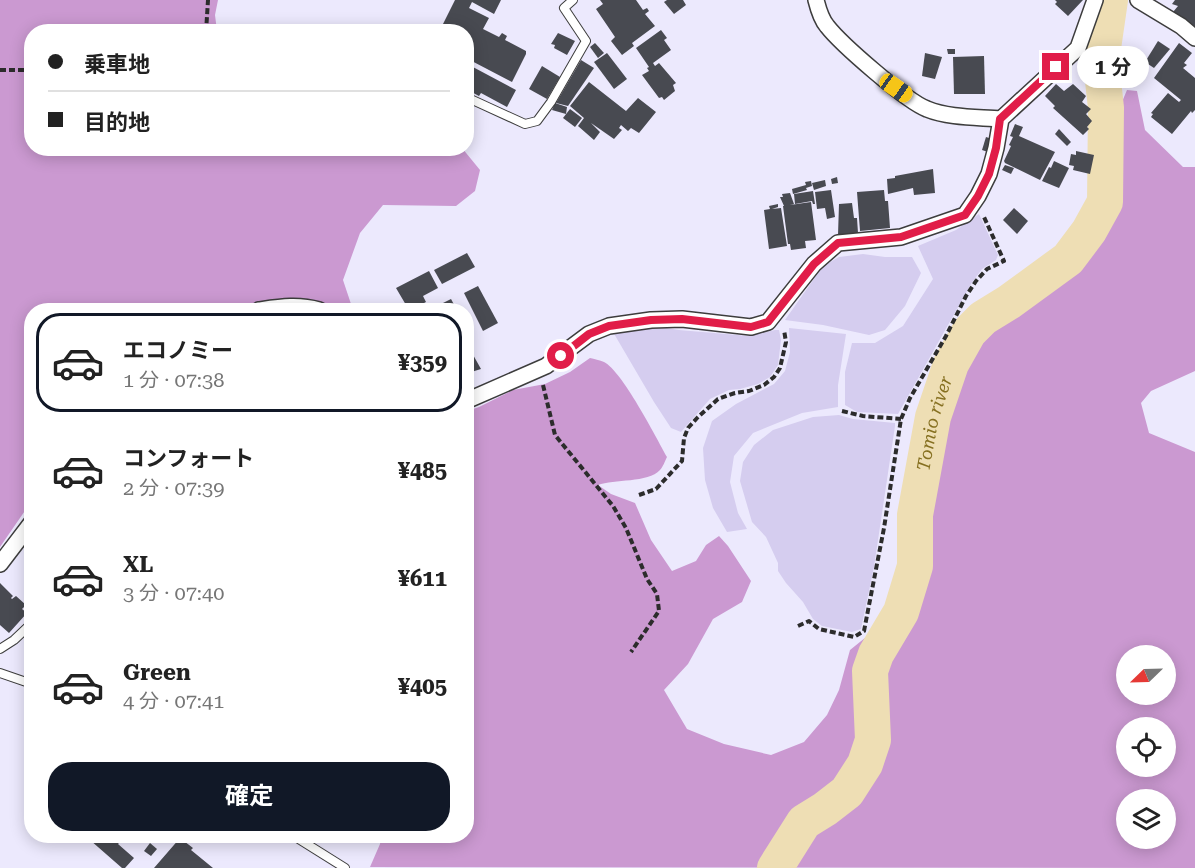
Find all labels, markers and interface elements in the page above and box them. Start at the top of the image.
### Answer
callout: 1 分 [1077,46,1149,88]
text: 乗車地 [84,52,150,77]
route end [1042,53,1069,80]
text: 1 分 [1095,55,1131,79]
car [876,70,916,106]
text: 目的地 [84,110,150,135]
icon: car [51,336,105,390]
text: エコノミー [123,338,233,363]
route start [547,342,574,369]
text: ¥359 [398,350,447,375]
text: 1 分 · 07:38 [123,368,224,392]
water label: Tomio river [912,373,956,473]
icon: car [51,444,105,498]
text: コンフォート [123,446,254,471]
text: ¥485 [398,458,447,483]
text: 2 分 · 07:39 [123,476,224,500]
icon: car [51,552,105,606]
text: XL [123,552,153,577]
text: ¥611 [398,566,447,591]
text: 3 分 · 07:40 [123,581,224,605]
north arrow [1116,645,1176,705]
map controls [1116,645,1176,849]
icon: car [51,660,105,714]
text: Green [123,660,191,685]
text: ¥405 [398,674,447,699]
text: 4 分 · 07:41 [123,689,224,713]
button: locate [1116,717,1176,777]
button: 確定 [48,762,450,831]
button: layers [1116,789,1176,849]

